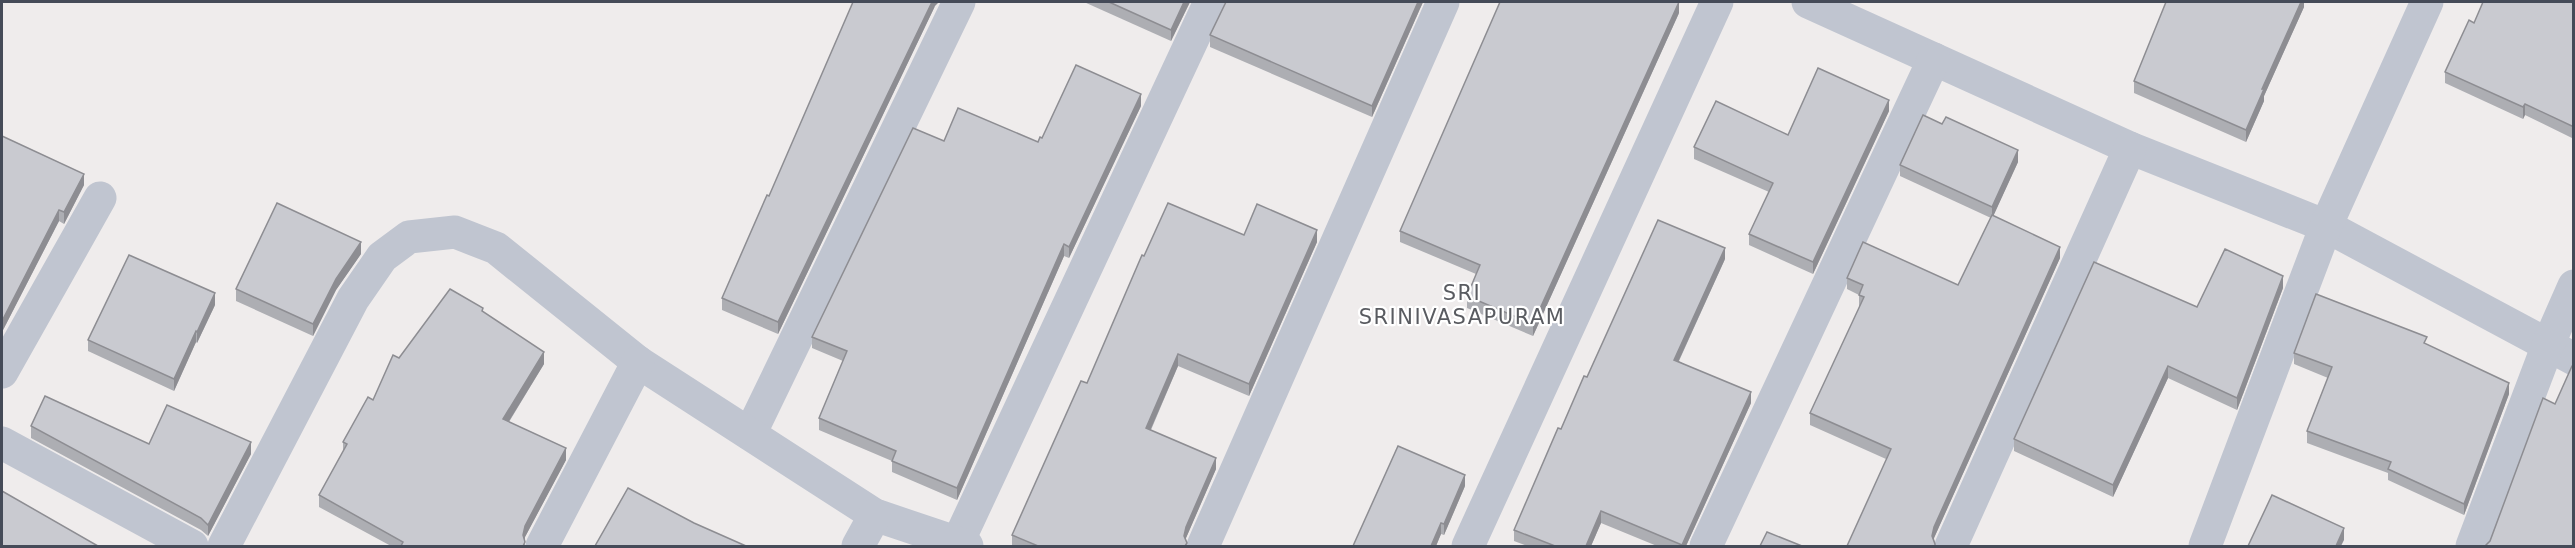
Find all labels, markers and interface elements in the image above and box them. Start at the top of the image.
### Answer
district label: SRI SRINIVASAPURAM [1359,281,1565,329]

